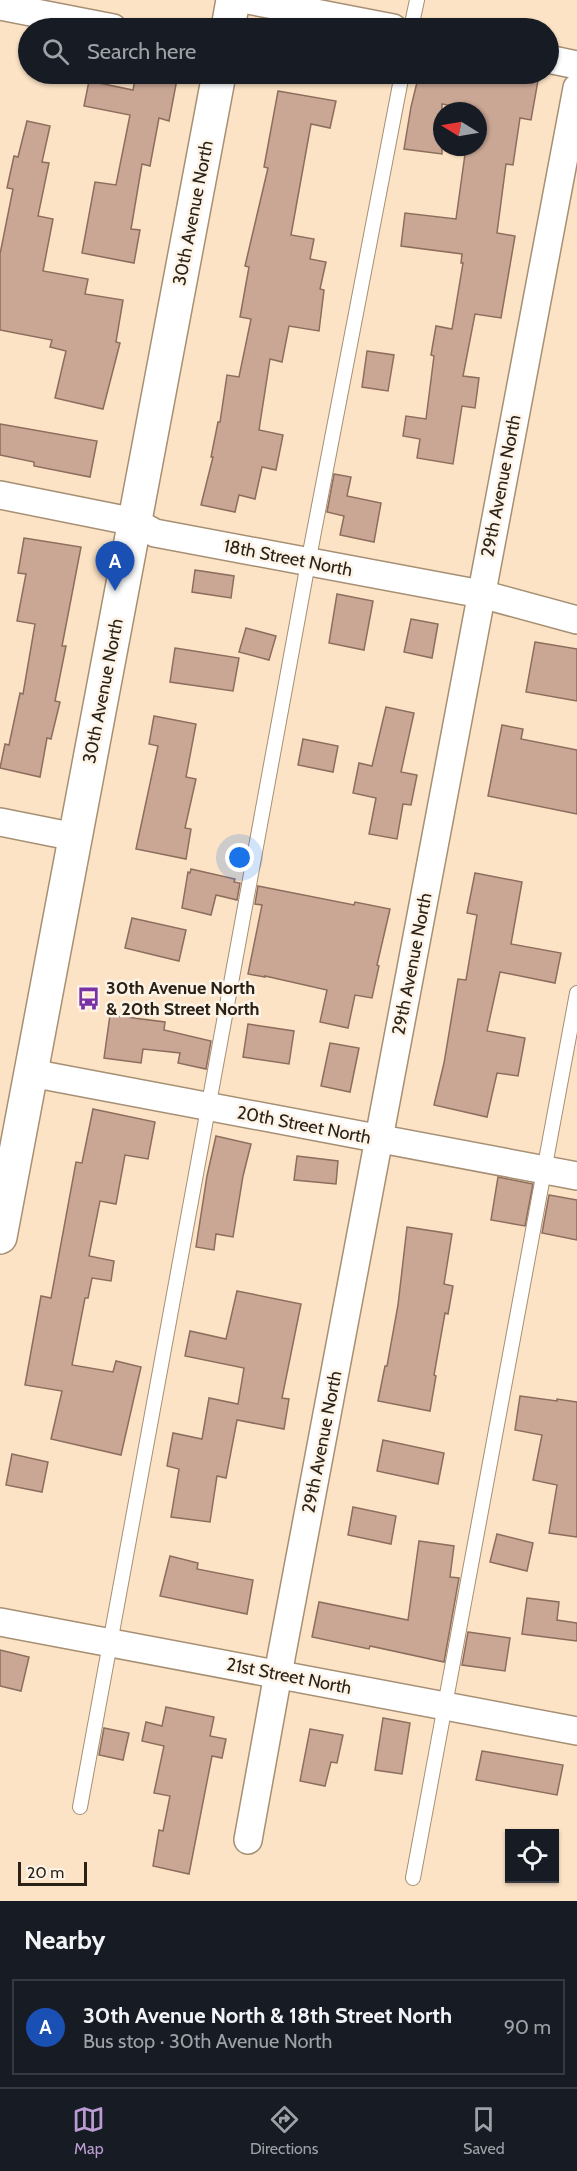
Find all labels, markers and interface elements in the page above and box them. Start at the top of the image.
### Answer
search box [18,18,559,84]
icon: search [39,35,72,68]
text: Search here [87,38,196,65]
north arrow [433,102,487,156]
street label: 30th Avenue North [168,139,218,287]
street label: 29th Avenue North [476,413,526,559]
street label: 18th Street North [222,535,354,581]
pin: A [96,542,134,591]
street label: 30th Avenue North [78,617,128,765]
your location [225,843,254,872]
street label: 29th Avenue North [387,891,437,1037]
place label: 30th Avenue North & 20th Street North [106,977,260,1020]
bus stop icon: 30th Avenue North & 20th Street North [75,985,101,1011]
street label: 20th Street North [235,1101,373,1149]
street label: 29th Avenue North [297,1369,347,1515]
street label: 21st Street North [225,1653,353,1699]
map controls [505,1829,559,1883]
button: locate [505,1829,559,1883]
scale bar [18,1859,87,1886]
text: 20 m [27,1863,64,1882]
text: Nearby [24,1924,105,1956]
text: 30th Avenue North & 18th Street North [83,2002,452,2029]
text: A [39,2015,52,2039]
text: 90 m [504,2015,551,2039]
text: Bus stop · 30th Avenue North [83,2029,332,2053]
tab: Map [72,2103,105,2158]
tab: Directions [250,2103,318,2158]
tab: Saved [463,2103,505,2158]

